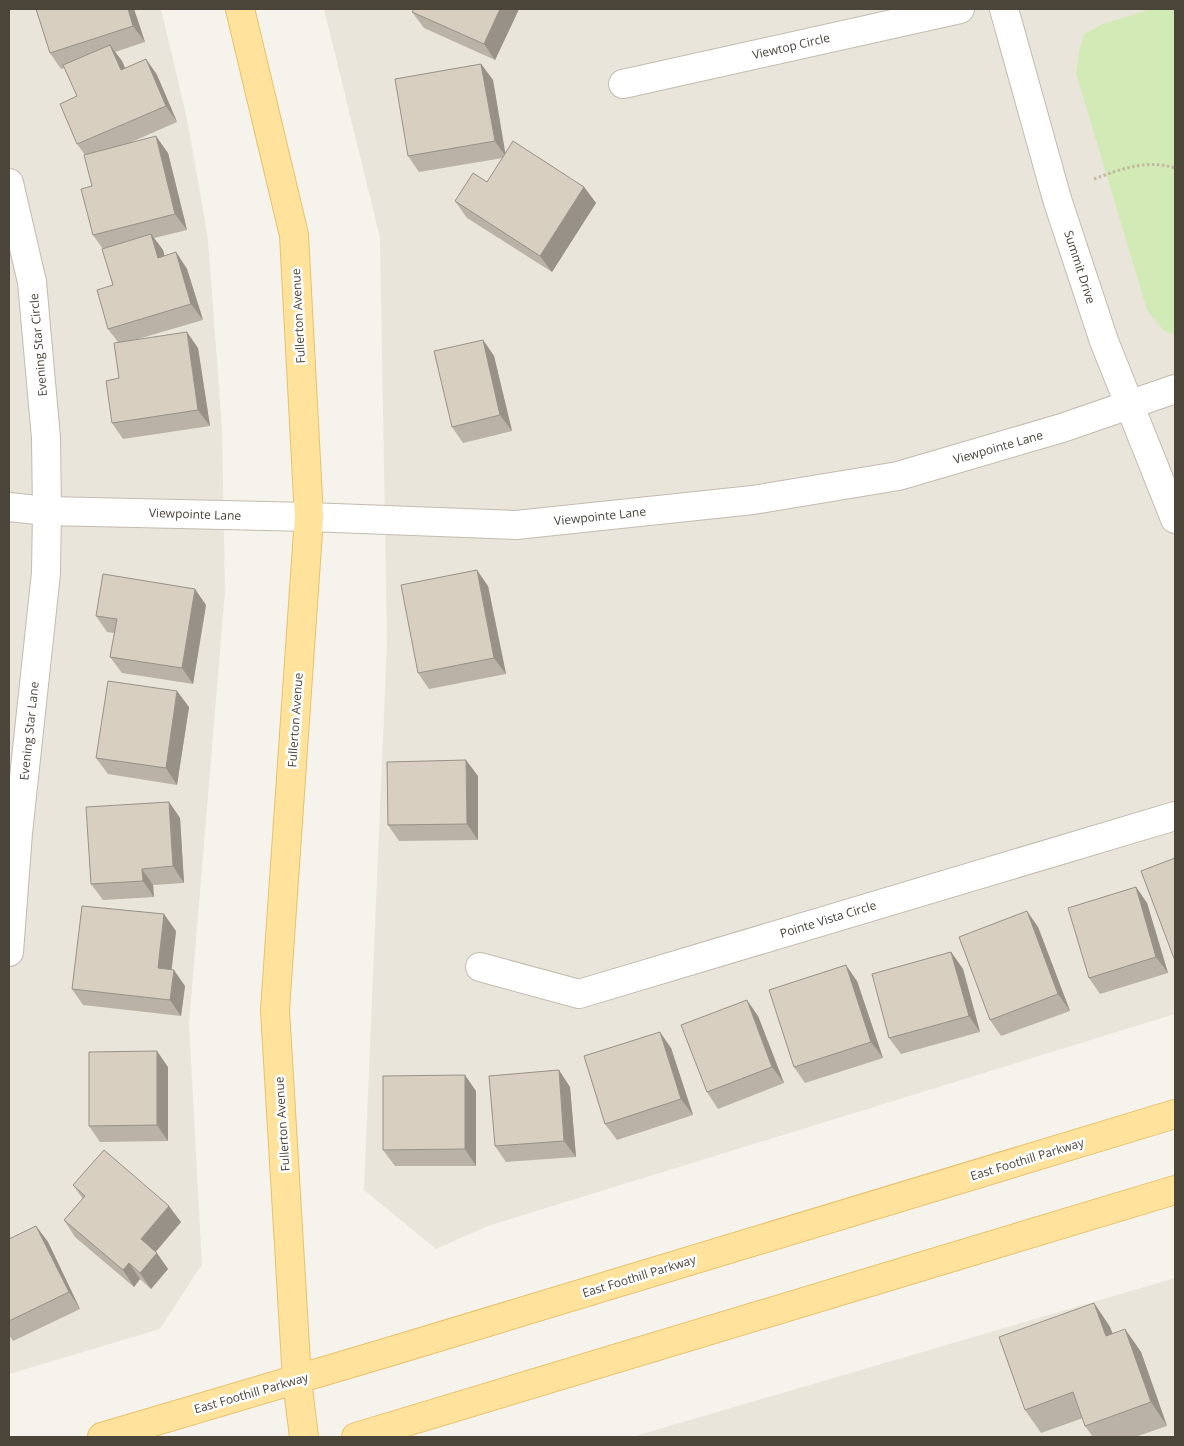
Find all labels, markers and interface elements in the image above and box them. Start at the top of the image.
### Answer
street label: Viewtop Circle [751,29,832,63]
street label: Summit Drive [1060,228,1100,306]
street label: Fullerton Avenue [287,268,309,364]
street label: Evening Star Circle [25,293,51,397]
street label: Viewpointe Lane [951,426,1045,468]
street label: Viewpointe Lane [553,503,647,529]
street label: Viewpointe Lane [149,504,242,524]
street label: Fullerton Avenue [283,672,307,768]
street label: Evening Star Lane [15,680,43,781]
street label: Pointe Vista Circle [778,896,879,942]
street label: Fullerton Avenue [270,1076,294,1172]
street label: East Foothill Parkway [968,1133,1087,1184]
street label: East Foothill Parkway [580,1250,699,1301]
street label: East Foothill Parkway [192,1368,311,1417]

